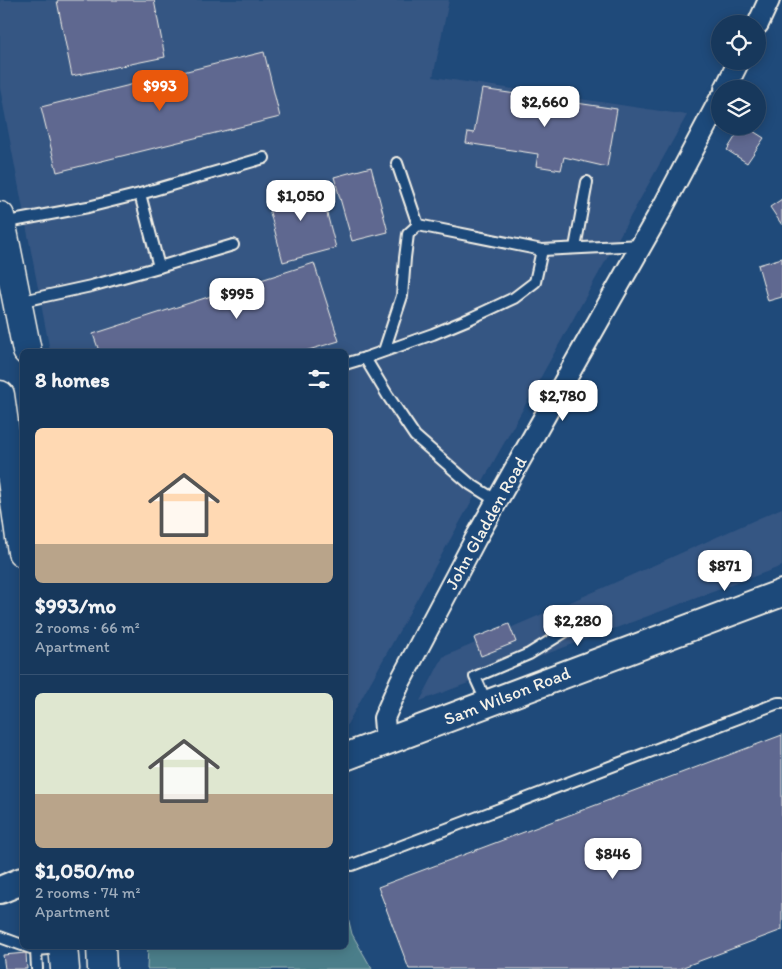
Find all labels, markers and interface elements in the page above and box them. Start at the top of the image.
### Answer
map controls [711,15,766,135]
button: locate [711,15,766,70]
pin: $993 [130,70,190,112]
text: $993 [143,76,177,95]
button: layers [711,80,766,135]
pin: $2,660 [504,86,586,128]
text: $2,660 [521,92,569,111]
pin: $1,050 [260,180,342,222]
text: $1,050 [277,186,325,205]
pin: $995 [207,278,267,320]
text: $995 [220,284,254,303]
icon: filters [305,365,333,393]
text: 8 homes [35,367,110,392]
pin: $2,780 [522,380,604,422]
text: $2,780 [540,386,586,405]
street label: John Gladden Road [440,453,532,593]
icon: home [139,460,229,550]
pin: $871 [695,550,755,592]
text: $871 [709,556,741,575]
text: $993/mo [35,593,116,618]
pin: $2,280 [537,604,619,647]
text: $2,280 [554,611,602,630]
text: 2 rooms · 66 m² [35,618,140,637]
text: Apartment [35,637,110,656]
street label: Sam Wilson Road [441,662,574,730]
icon: home [139,726,229,816]
pin: $846 [583,838,643,880]
text: $846 [596,844,630,863]
text: $1,050/mo [35,858,134,883]
text: 2 rooms · 74 m² [35,883,140,902]
text: Apartment [35,902,110,921]

